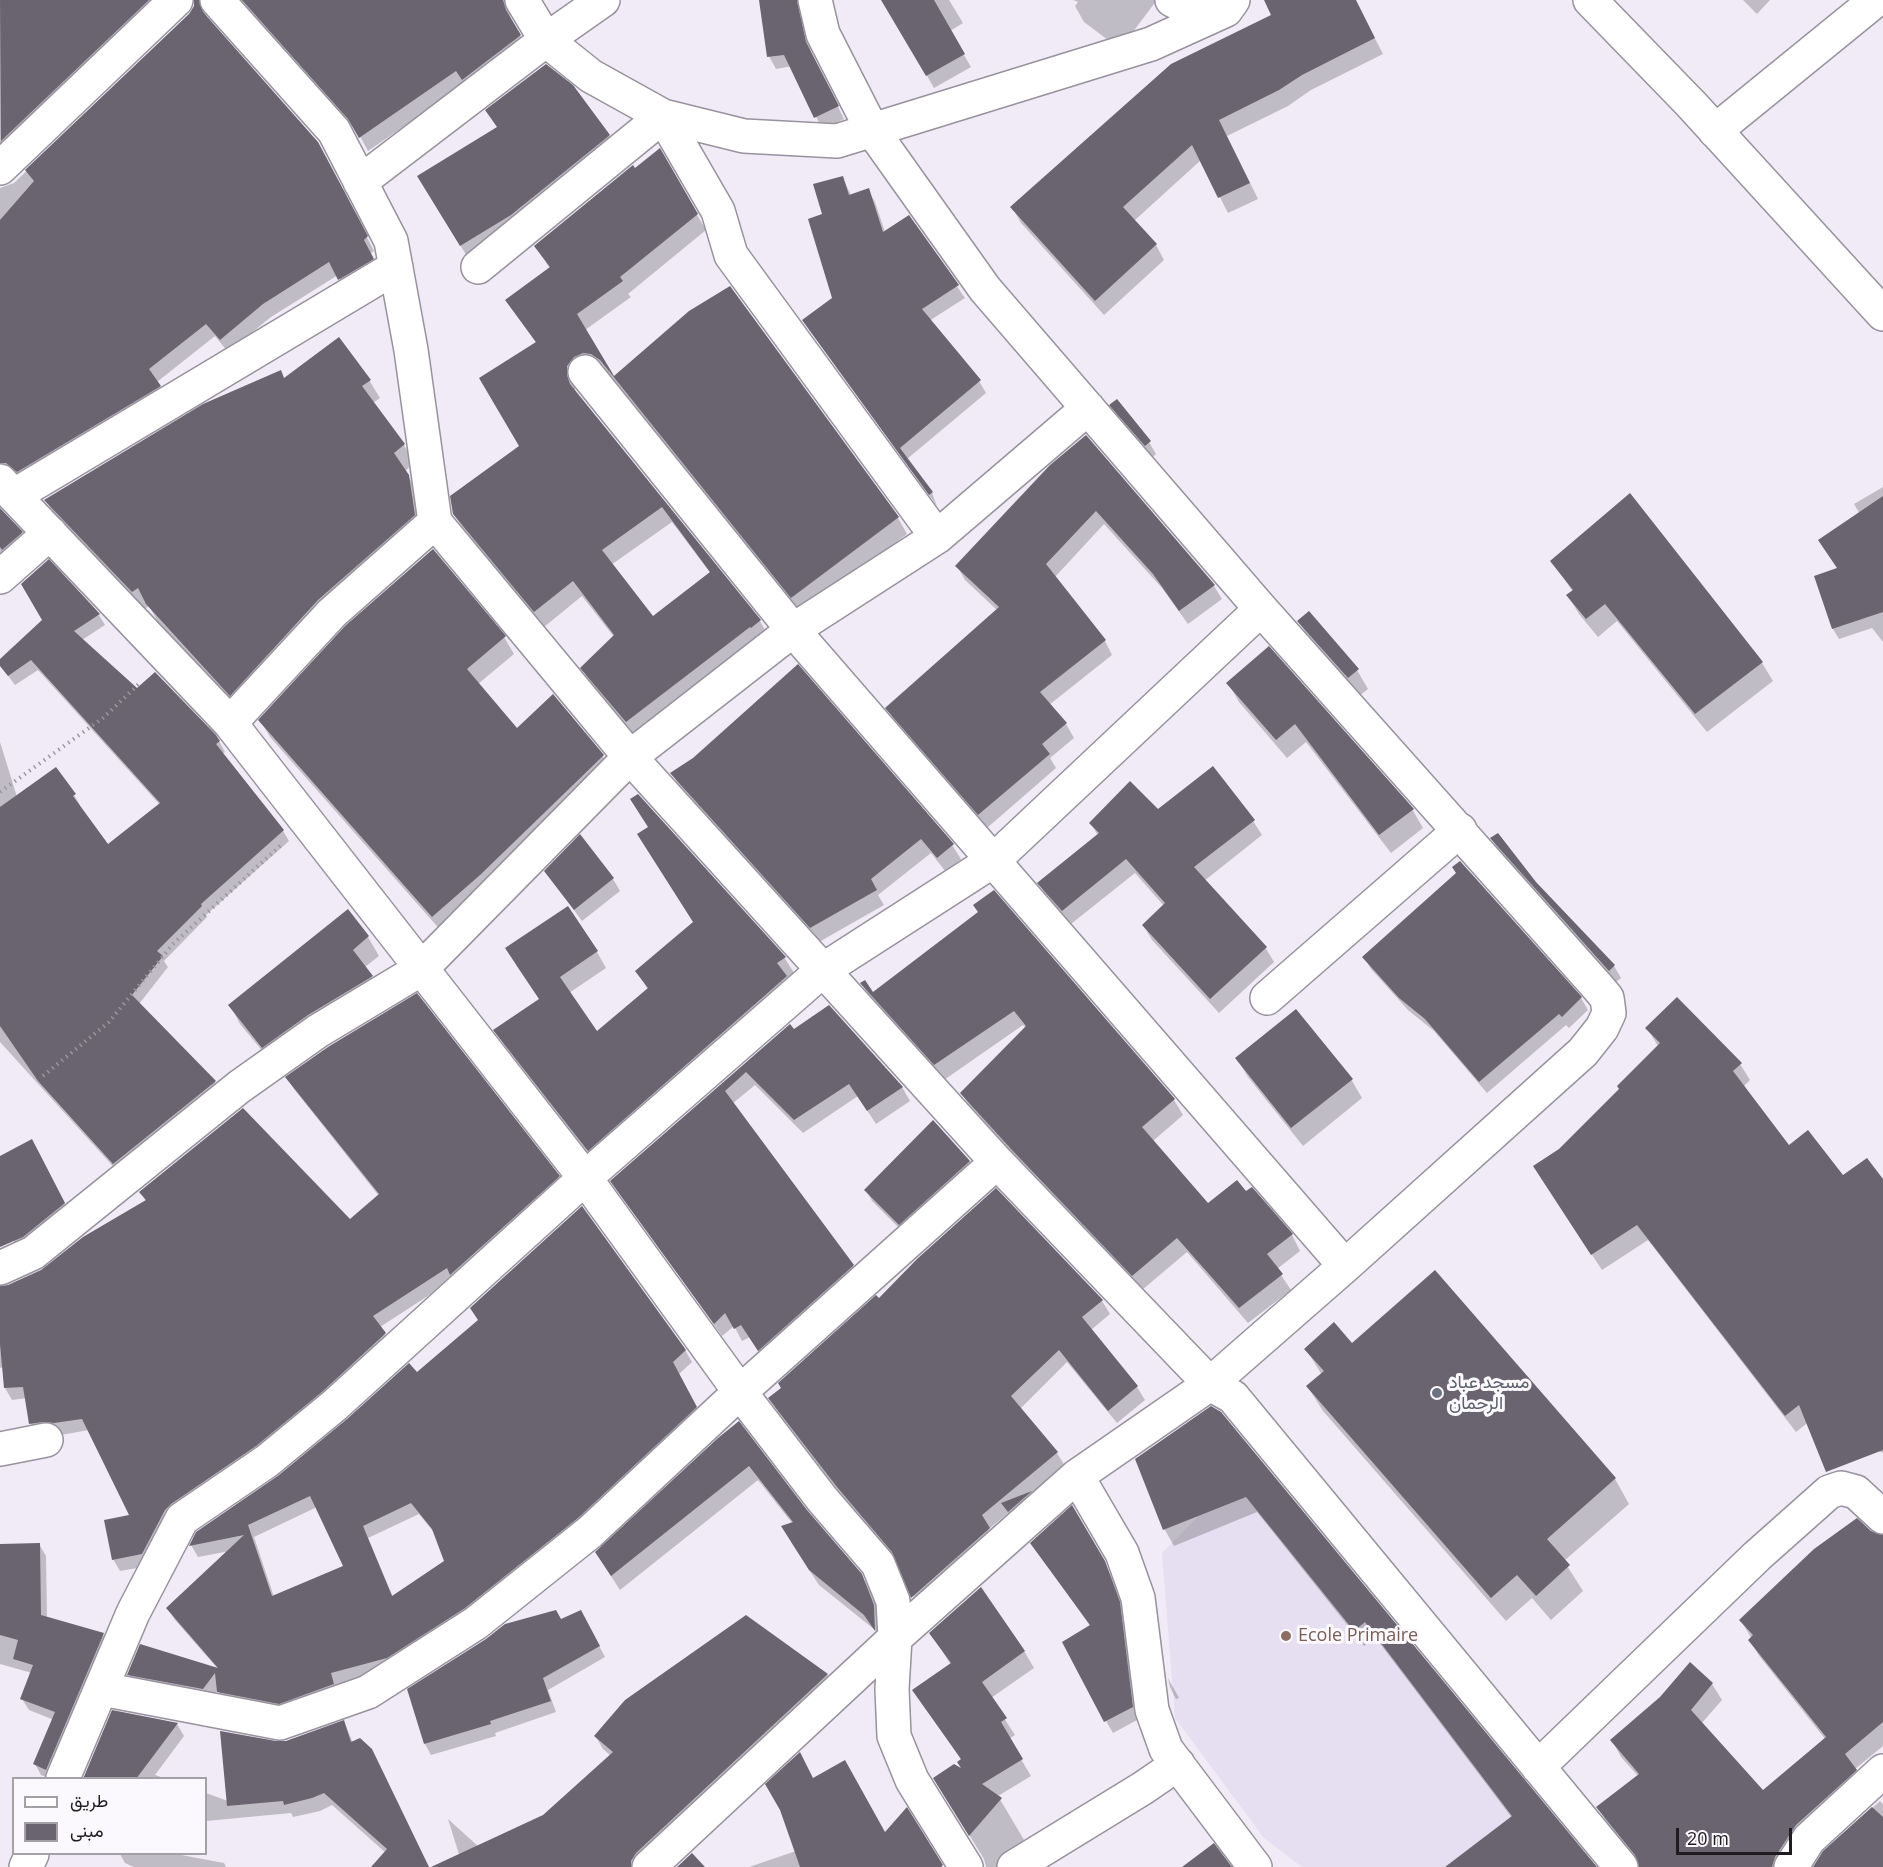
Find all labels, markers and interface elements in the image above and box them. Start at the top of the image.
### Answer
place label: مسجد عباد الرحمان [1449,1372,1529,1414]
marker: مسجد عباد الرحمان [1430,1386,1444,1400]
place label: Ecole Primaire [1298,1625,1418,1647]
marker: Ecole Primaire [1279,1629,1293,1643]
legend [12,1777,207,1855]
text: طريق [70,1788,108,1812]
scale bar [1679,1816,1794,1854]
text: مبنى [70,1818,104,1842]
text: 20 m [1687,1826,1729,1850]

